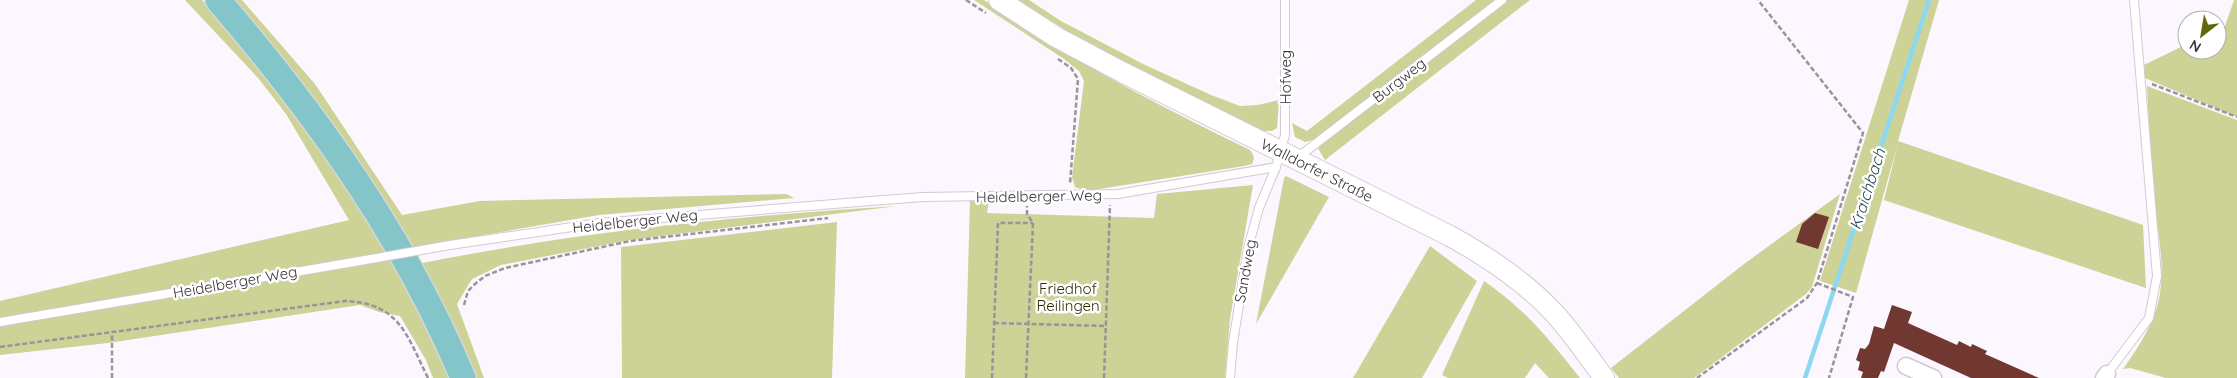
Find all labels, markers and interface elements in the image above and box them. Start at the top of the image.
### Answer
north arrow [2177,10,2227,60]
text: N [2186,36,2204,57]
street label: Hofweg [1276,50,1295,104]
street label: Burgweg [1369,53,1429,107]
street label: Walldorfer Straße [1258,134,1377,206]
water label: Kraichbach [1845,145,1890,232]
street label: Heidelberger Weg [976,185,1102,207]
street label: Heidelberger Weg [571,205,699,237]
street label: Sandweg [1230,238,1260,304]
street label: Heidelberger Weg [171,262,299,302]
park label: Friedhof Reilingen [1036,279,1100,315]

